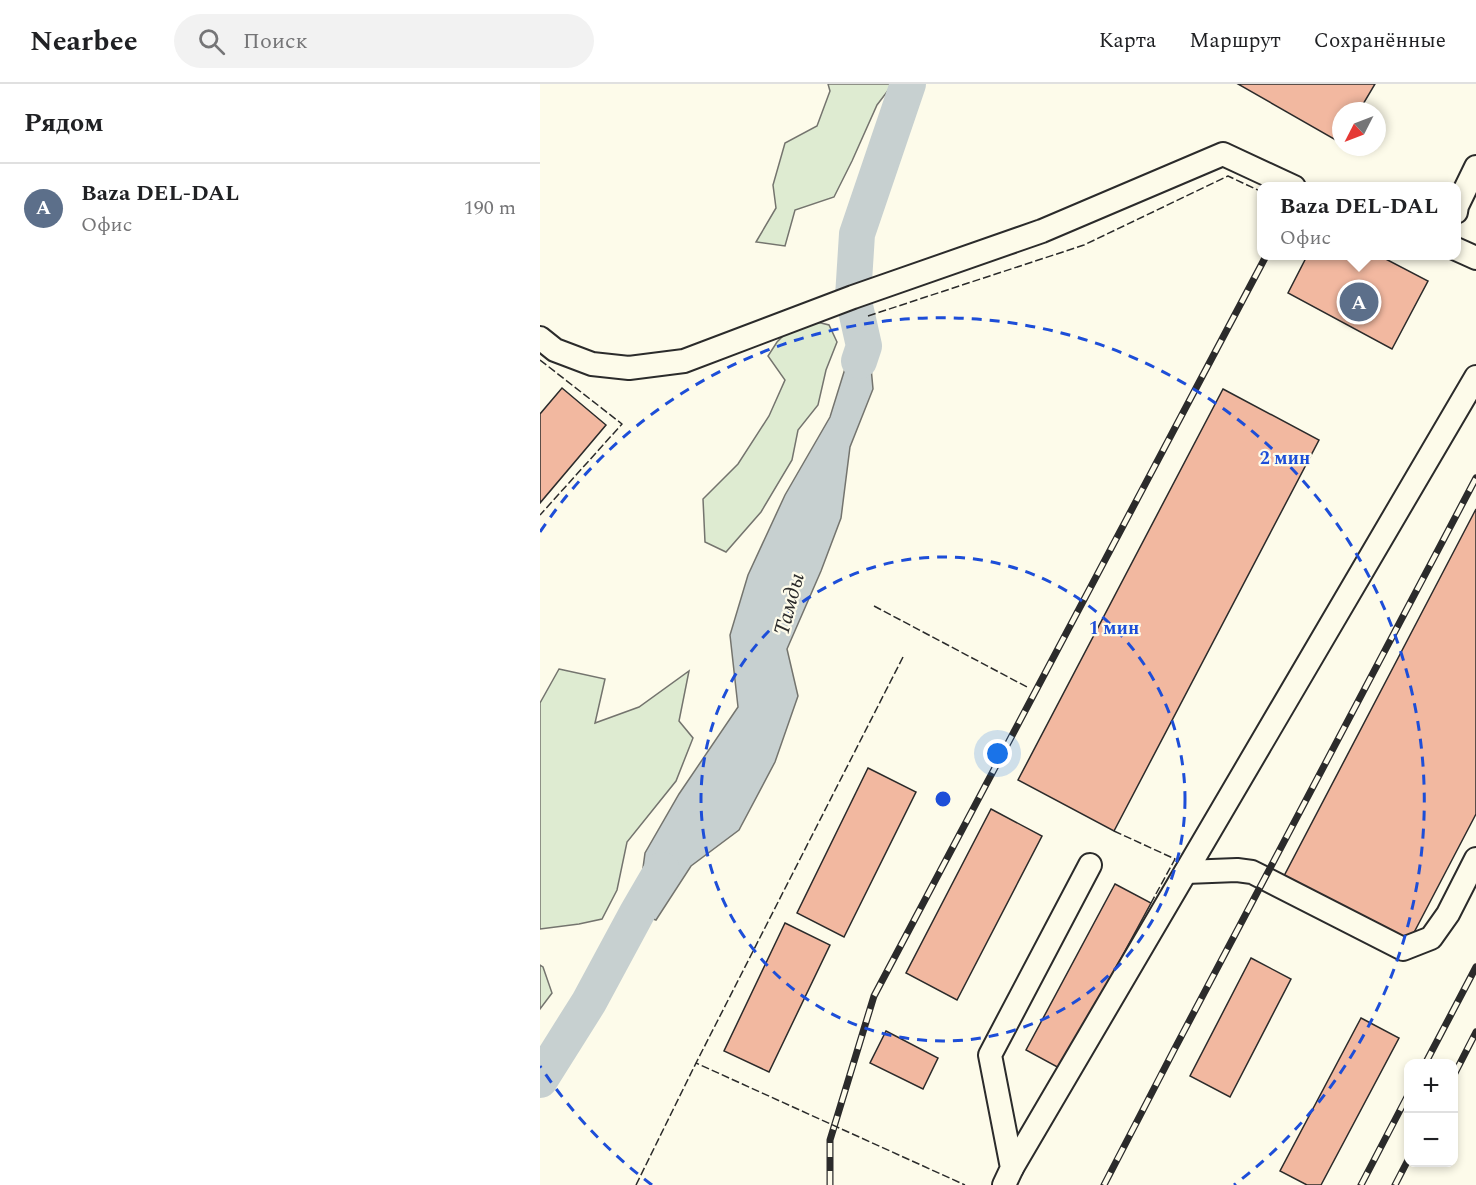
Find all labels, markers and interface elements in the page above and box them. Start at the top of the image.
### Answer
search box [174,14,594,68]
text: Nearbee [30,20,138,63]
icon: search [195,25,228,58]
text: Поиск [243,25,308,58]
text: Карта [1099,25,1156,57]
text: Маршрут [1189,25,1281,57]
text: Сохранённые [1314,25,1446,57]
north arrow [1332,102,1386,156]
text: Рядом [24,103,104,143]
text: Baza DEL-DAL [81,177,239,210]
popup [1257,182,1461,260]
text: Baza DEL-DAL [1280,190,1438,223]
text: A [36,193,51,223]
text: 190 m [464,193,516,223]
text: Офис [81,210,132,240]
text: Офис [1280,223,1331,253]
pin: A [1340,280,1378,324]
text: 2 мин [1260,445,1310,472]
water label: Тамды [765,569,814,639]
text: 1 мин [1089,615,1139,642]
your location [983,739,1012,768]
centre of rings [933,789,953,809]
map controls [1404,1059,1458,1167]
button: + [1404,1059,1458,1113]
button: − [1404,1113,1458,1167]

